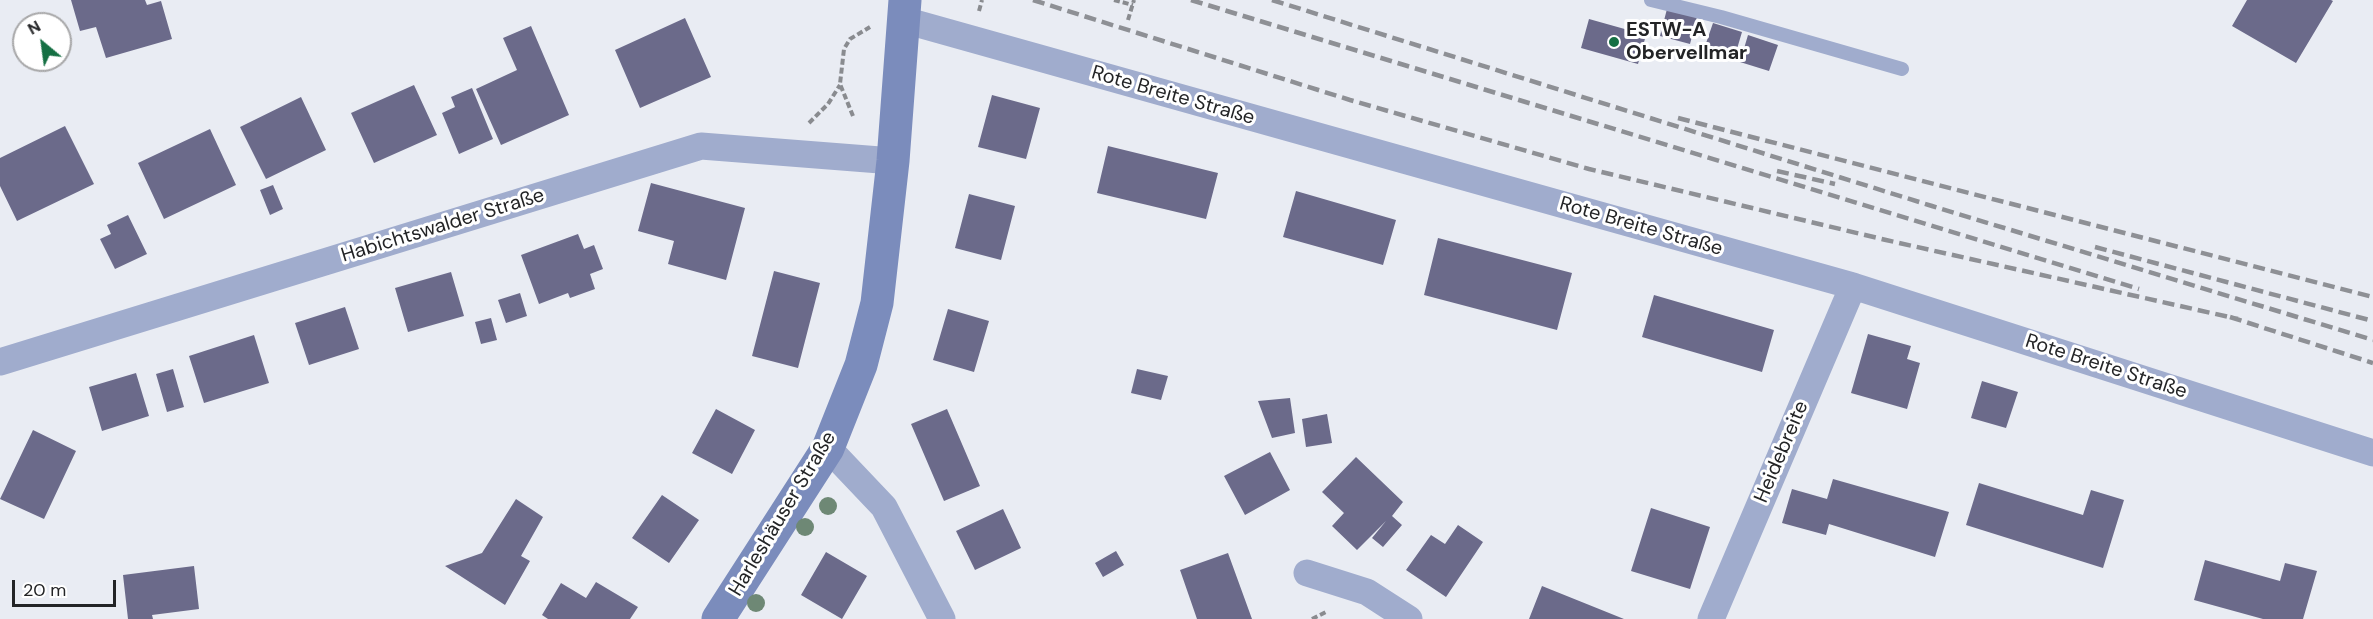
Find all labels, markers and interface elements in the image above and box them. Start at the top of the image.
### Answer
north arrow [12,12,72,72]
text: N [24,16,44,40]
place label: ESTW-A Obervellmar [1626,19,1747,66]
marker: ESTW-A Obervellmar [1607,35,1621,49]
street label: Rote Breite Straße [1089,61,1257,131]
street label: Habichtswalder Straße [339,184,547,268]
street label: Rote Breite Straße [1557,192,1725,262]
street label: Rote Breite Straße [2022,330,2190,404]
street label: Heidebreite [1750,397,1814,507]
street label: Harleshäuser Straße [724,427,842,601]
scale bar [15,568,118,606]
text: 20 m [23,578,66,602]

